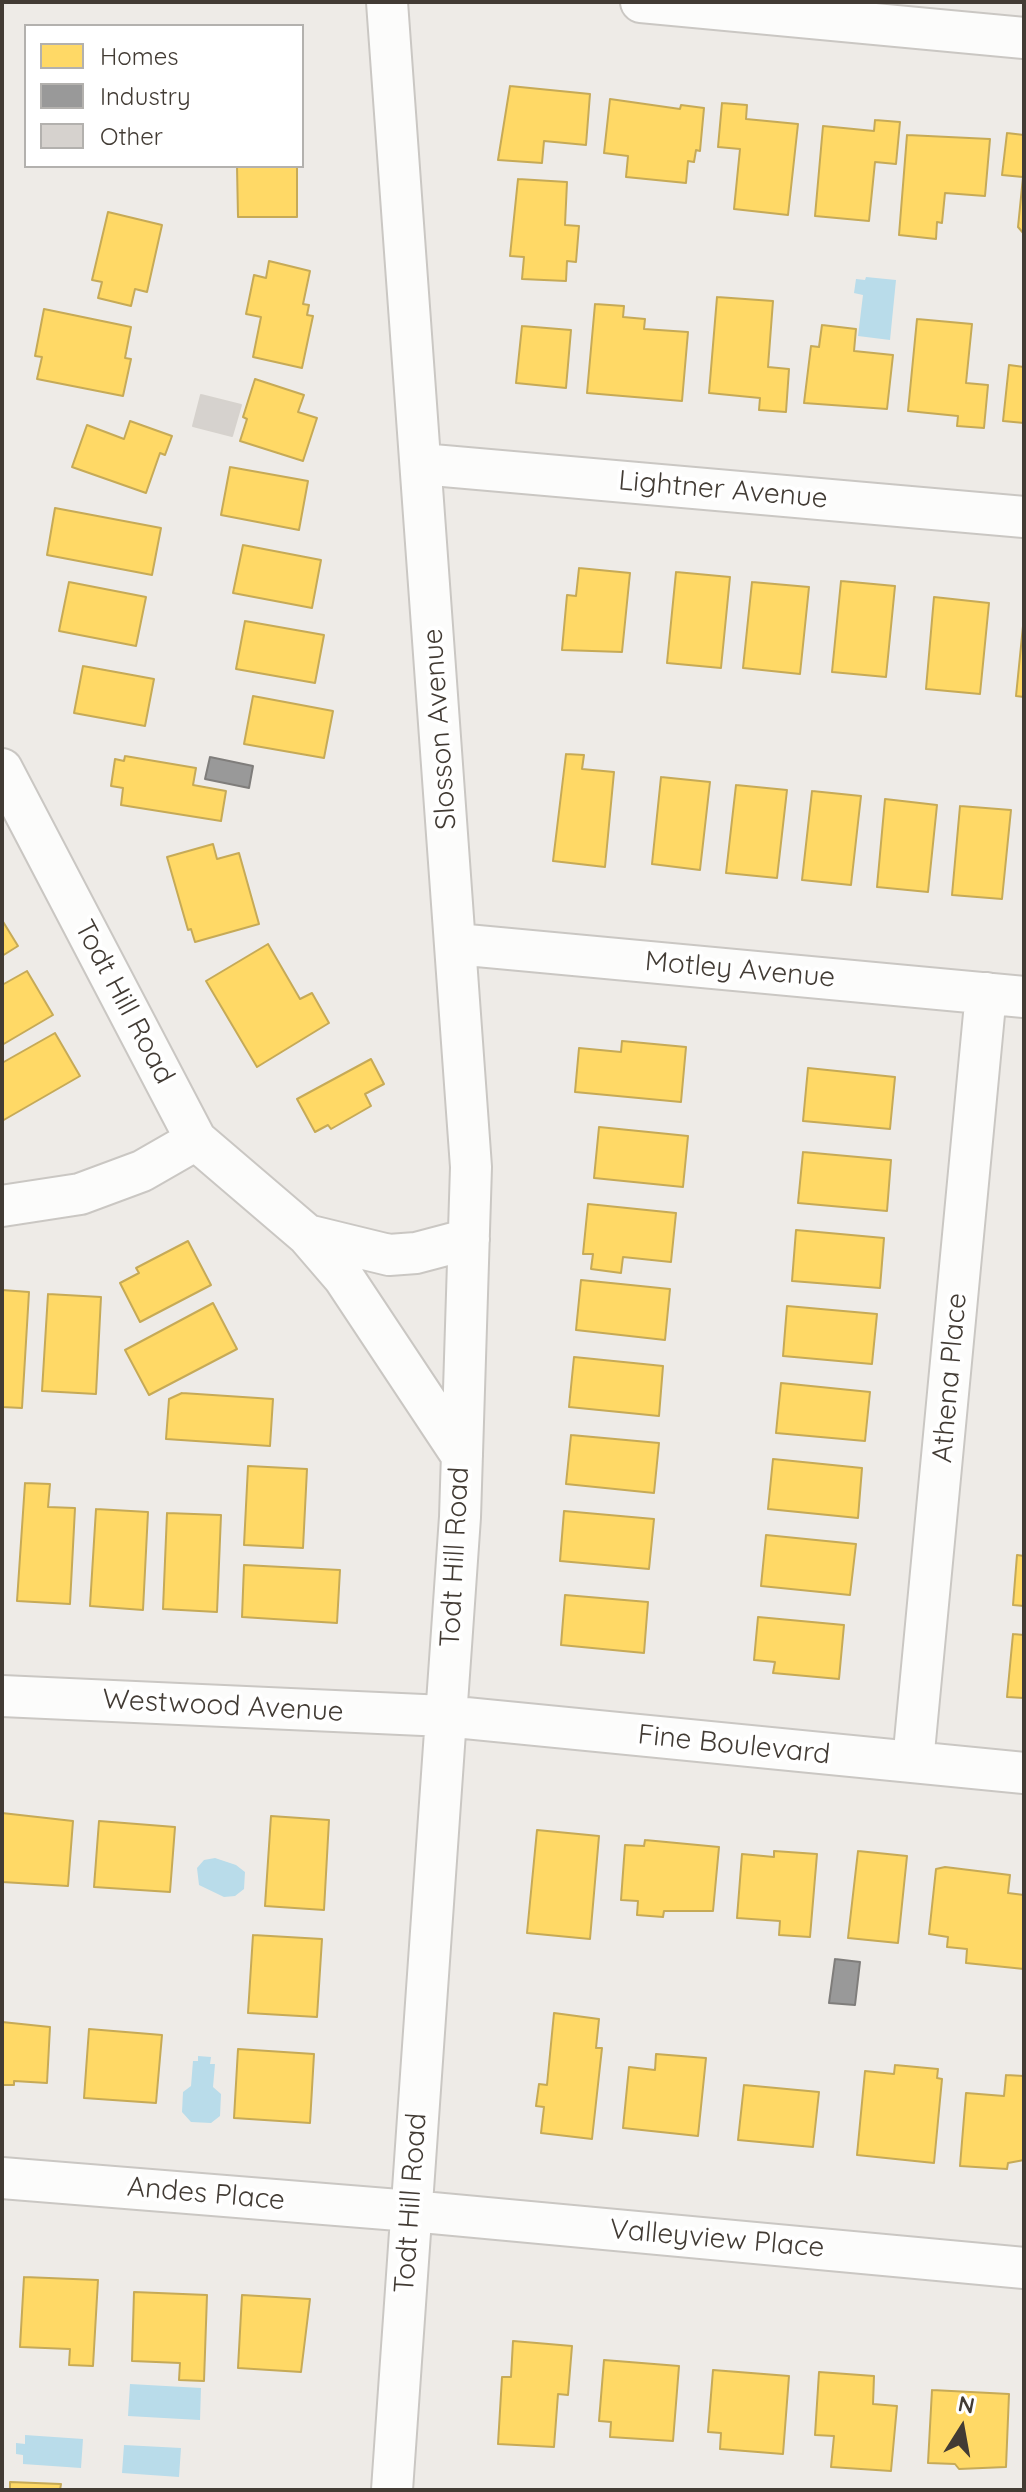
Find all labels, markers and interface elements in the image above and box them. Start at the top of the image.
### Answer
legend [24,24,304,168]
text: Homes [100,41,178,71]
text: Industry [100,81,191,111]
text: Other [100,121,163,151]
street label: Lightner Avenue [617,464,829,516]
street label: Slosson Avenue [416,627,464,831]
street label: Todt Hill Road [67,914,181,1090]
street label: Motley Avenue [644,945,836,995]
street label: Athena Place [926,1292,974,1464]
street label: Todt Hill Road [433,1466,477,1648]
street label: Westwood Avenue [102,1683,344,1729]
street label: Fine Boulevard [636,1718,832,1772]
street label: Todt Hill Road [388,2112,434,2294]
street label: Andes Place [126,2170,286,2218]
street label: Valleyview Place [608,2213,826,2265]
north arrow [922,2388,1002,2468]
text: N [956,2389,977,2420]

